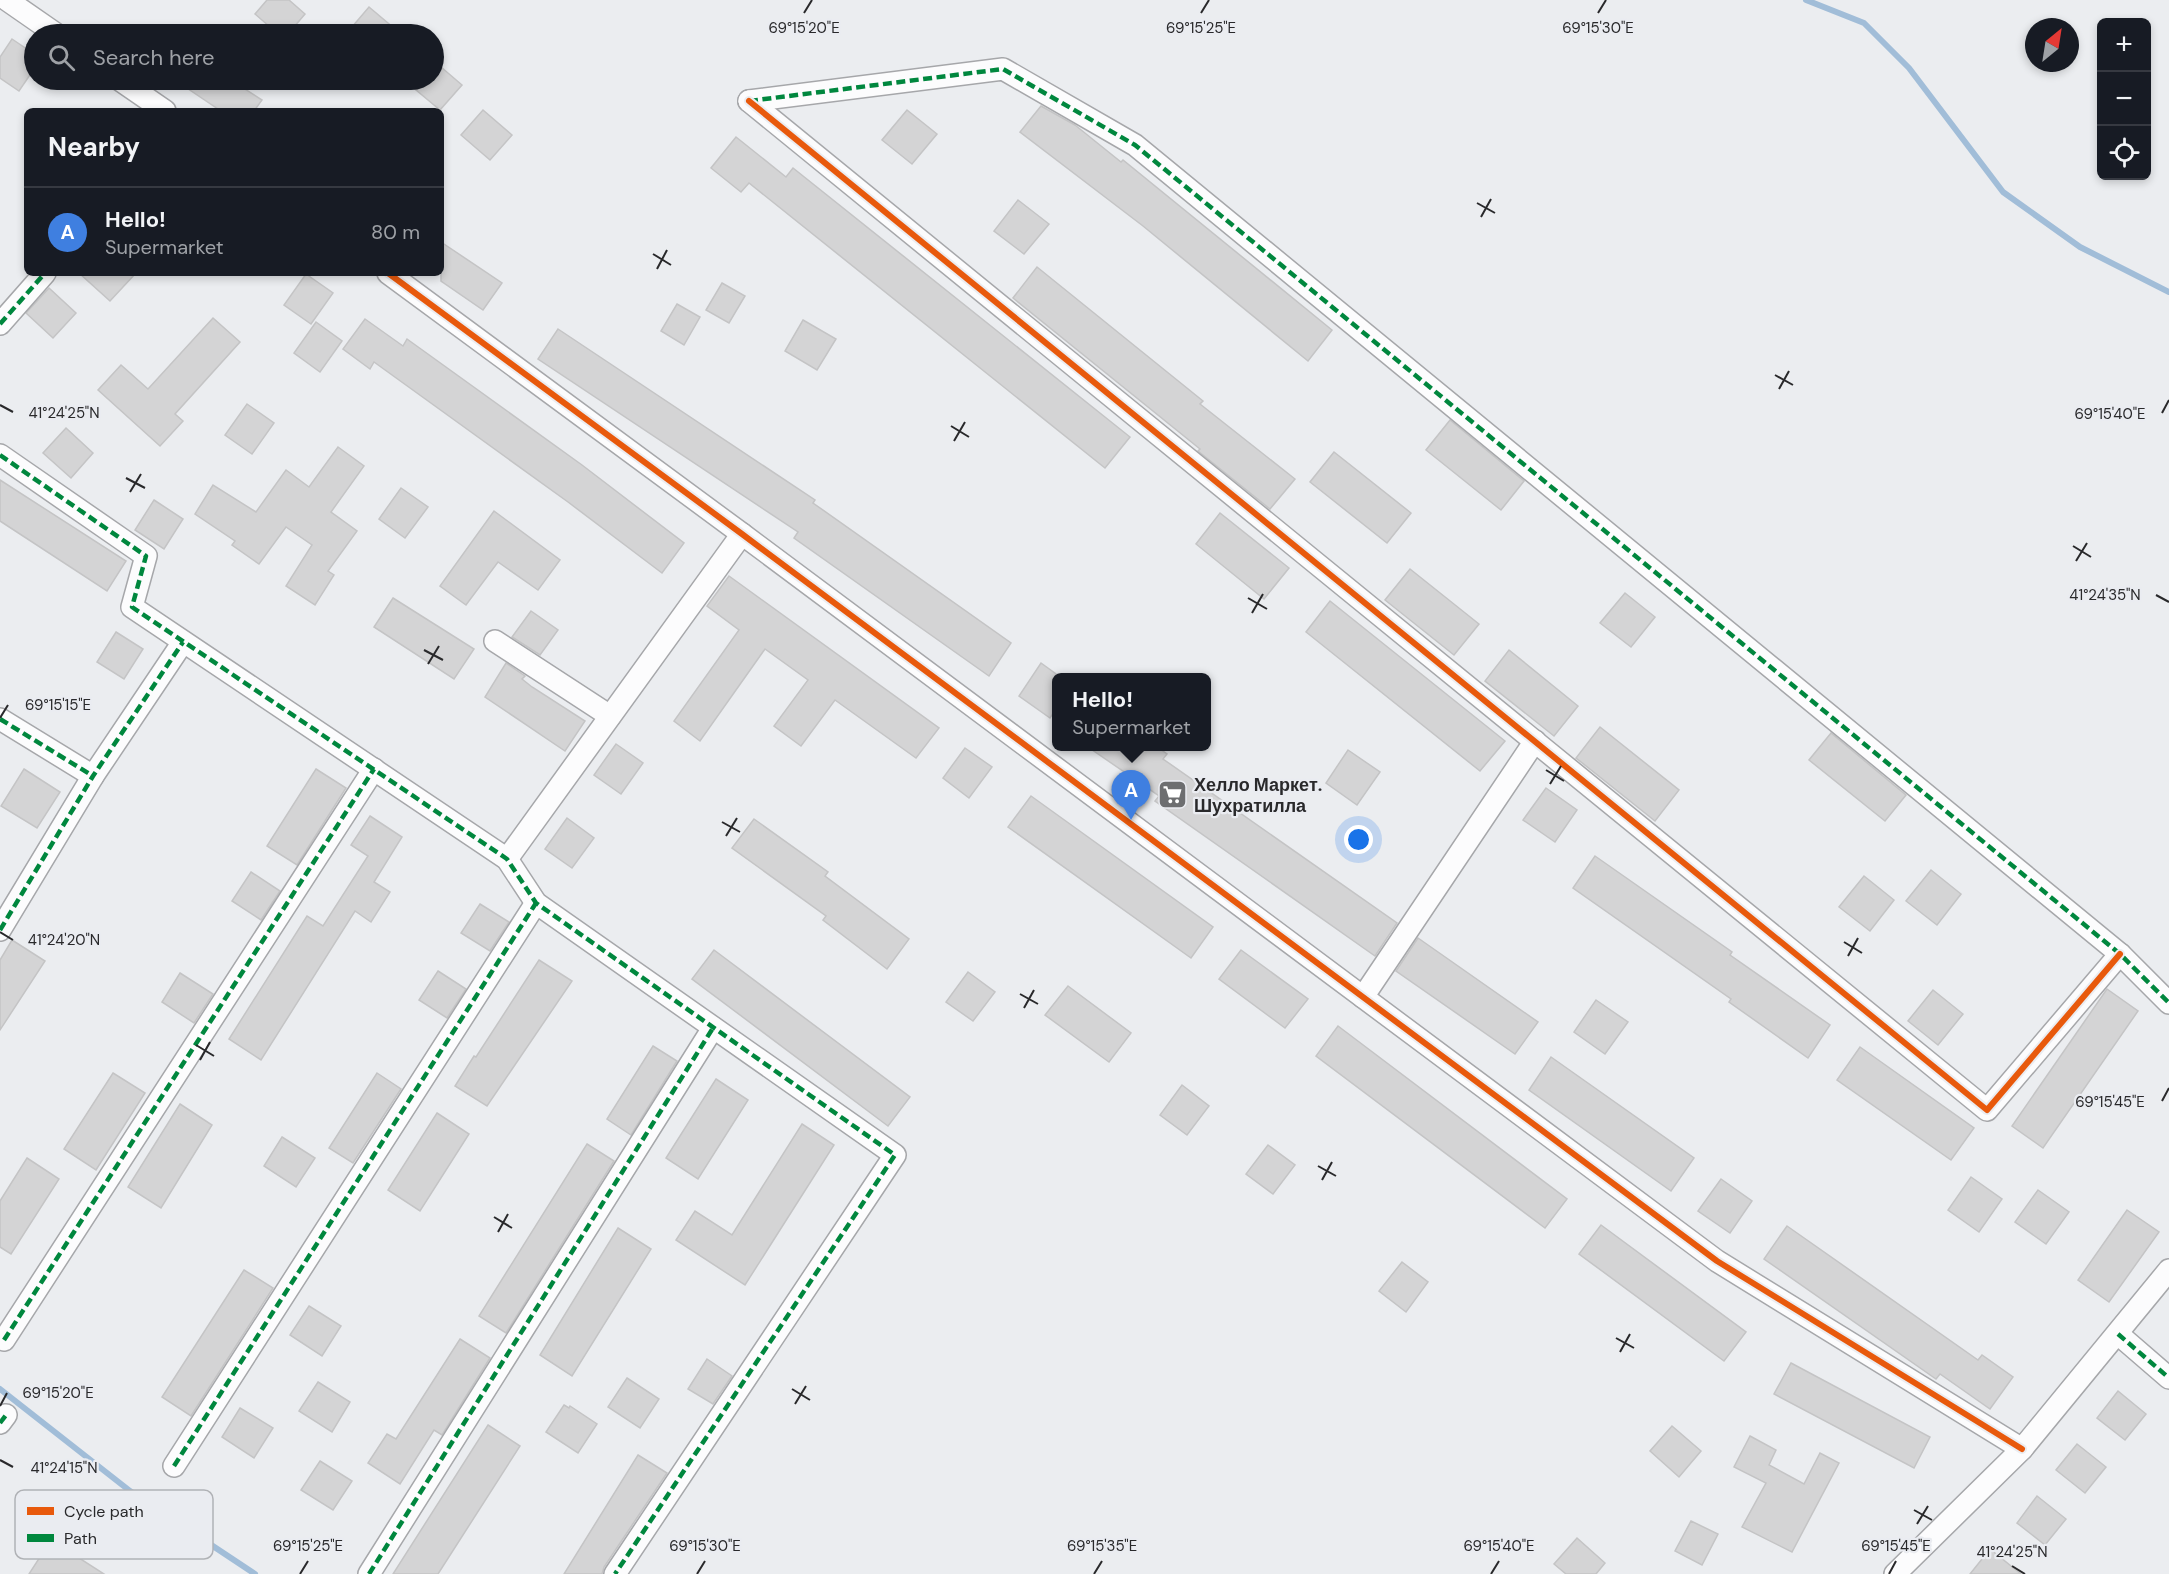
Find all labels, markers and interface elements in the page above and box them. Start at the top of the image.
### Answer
text: 69°15'20"E [768,18,840,38]
text: 69°15'25"E [1166,18,1236,38]
text: 69°15'30"E [1562,18,1634,38]
north arrow [2025,18,2079,72]
map controls [2097,18,2151,180]
button: + [2097,18,2151,72]
search box [24,24,444,90]
icon: search [45,41,78,74]
text: Search here [93,43,214,72]
button: − [2097,72,2151,126]
button: locate [2097,126,2151,180]
text: Nearby [48,130,140,164]
text: Hello! [105,205,166,234]
text: A [60,219,75,245]
text: 80 m [371,219,420,245]
text: Supermarket [105,234,224,260]
text: 41°24'25"N [28,403,100,423]
text: 69°15'40"E [2074,404,2146,424]
text: 41°24'35"N [2069,585,2141,605]
popup [1052,673,1211,751]
text: Hello! [1072,685,1133,714]
text: 69°15'15"E [25,695,91,715]
text: Supermarket [1072,714,1191,740]
pin: A [1112,770,1150,820]
place label: Хелло Маркет. Шухратилла [1194,773,1322,818]
supermarket icon: Хелло Маркет. Шухратилла [1157,779,1189,811]
your location [1344,825,1373,854]
text: 41°24'20"N [28,930,100,950]
text: 69°15'45"E [2075,1092,2145,1112]
text: 69°15'20"E [22,1383,94,1403]
text: 41°24'15"N [30,1458,98,1478]
legend [15,1490,213,1559]
text: Cycle path [64,1501,144,1522]
text: Path [64,1528,97,1549]
text: 69°15'25"E [273,1536,343,1556]
text: 69°15'30"E [669,1536,741,1556]
text: 69°15'35"E [1067,1536,1137,1556]
text: 69°15'40"E [1463,1536,1535,1556]
text: 69°15'45"E [1861,1536,1931,1556]
text: 41°24'25"N [1976,1542,2048,1562]

